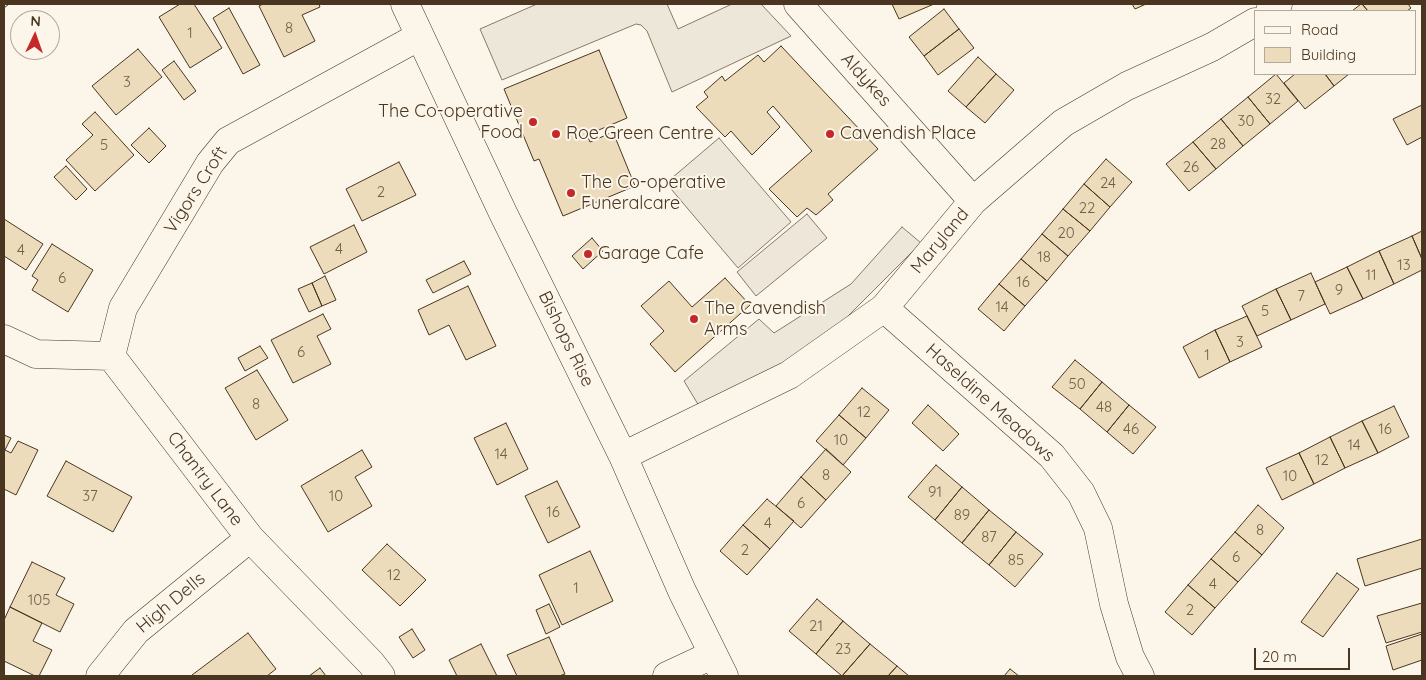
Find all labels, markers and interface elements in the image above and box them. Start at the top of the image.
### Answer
north arrow [10,10,60,60]
legend [1254,10,1416,75]
text: N [30,12,41,30]
house number: 8 [285,19,293,37]
text: Road [1301,20,1338,39]
house number: 1 [187,24,193,42]
text: Building [1301,45,1356,64]
street label: Aldykes [836,49,896,111]
house number: 3 [123,73,131,91]
house number: 32 [1265,90,1281,108]
place label: The Co-operative Food [378,101,523,144]
house number: 30 [1238,112,1254,130]
marker: The Co-operative Food [527,116,539,128]
place label: Roe Green Centre [566,123,714,145]
place label: Cavendish Place [840,123,976,145]
marker: Roe Green Centre [550,128,562,140]
marker: Cavendish Place [824,128,836,140]
house number: 28 [1210,135,1226,153]
house number: 5 [100,136,108,154]
street label: Vigors Croft [160,142,232,238]
house number: 26 [1183,158,1199,176]
place label: The Co-operative Funeralcare [581,172,726,214]
house number: 24 [1100,174,1116,192]
house number: 2 [377,183,385,201]
marker: The Co-operative Funeralcare [565,187,577,199]
house number: 22 [1079,199,1095,217]
street label: Maryland [906,204,974,278]
house number: 20 [1057,224,1075,242]
house number: 4 [335,240,343,258]
house number: 4 [17,241,25,259]
place label: Garage Cafe [598,243,704,265]
marker: Garage Cafe [582,248,594,260]
house number: 18 [1037,248,1051,266]
house number: 13 [1397,256,1411,274]
house number: 11 [1365,266,1377,284]
house number: 6 [58,269,66,287]
house number: 16 [1016,273,1030,291]
house number: 9 [1335,281,1343,299]
house number: 7 [1297,287,1305,305]
street label: Bishops Rise [534,288,598,390]
place label: The Cavendish Arms [704,298,826,340]
house number: 14 [995,298,1009,316]
house number: 5 [1261,302,1269,320]
marker: The Cavendish Arms [688,313,700,325]
house number: 3 [1236,333,1244,351]
street label: Haseldine Meadows [921,339,1059,467]
house number: 6 [297,343,305,361]
house number: 1 [1204,346,1210,364]
house number: 50 [1068,375,1086,393]
house number: 8 [252,395,260,413]
house number: 48 [1096,398,1112,416]
house number: 12 [857,403,871,421]
house number: 46 [1123,420,1139,438]
house number: 16 [1378,420,1392,438]
street label: Chantry Lane [163,428,247,530]
house number: 10 [834,431,848,449]
house number: 14 [1347,436,1361,454]
house number: 14 [494,445,508,463]
house number: 12 [1315,451,1329,469]
house number: 8 [822,466,830,484]
house number: 10 [1283,467,1297,485]
house number: 91 [928,483,942,501]
house number: 37 [82,487,98,505]
house number: 10 [329,487,343,505]
house number: 6 [797,494,805,512]
house number: 16 [546,503,560,521]
house number: 89 [954,506,970,524]
house number: 4 [764,514,772,532]
house number: 8 [1256,521,1264,539]
house number: 87 [981,528,997,546]
house number: 2 [741,541,749,559]
house number: 6 [1232,548,1240,566]
house number: 85 [1008,551,1024,569]
house number: 12 [387,566,401,584]
street label: High Dells [132,568,210,638]
house number: 4 [1209,575,1217,593]
house number: 1 [573,579,579,597]
house number: 105 [28,591,50,609]
house number: 2 [1186,601,1194,619]
house number: 21 [809,617,823,635]
scale bar [1256,638,1352,670]
house number: 23 [835,640,851,658]
text: 20 m [1262,647,1297,666]

